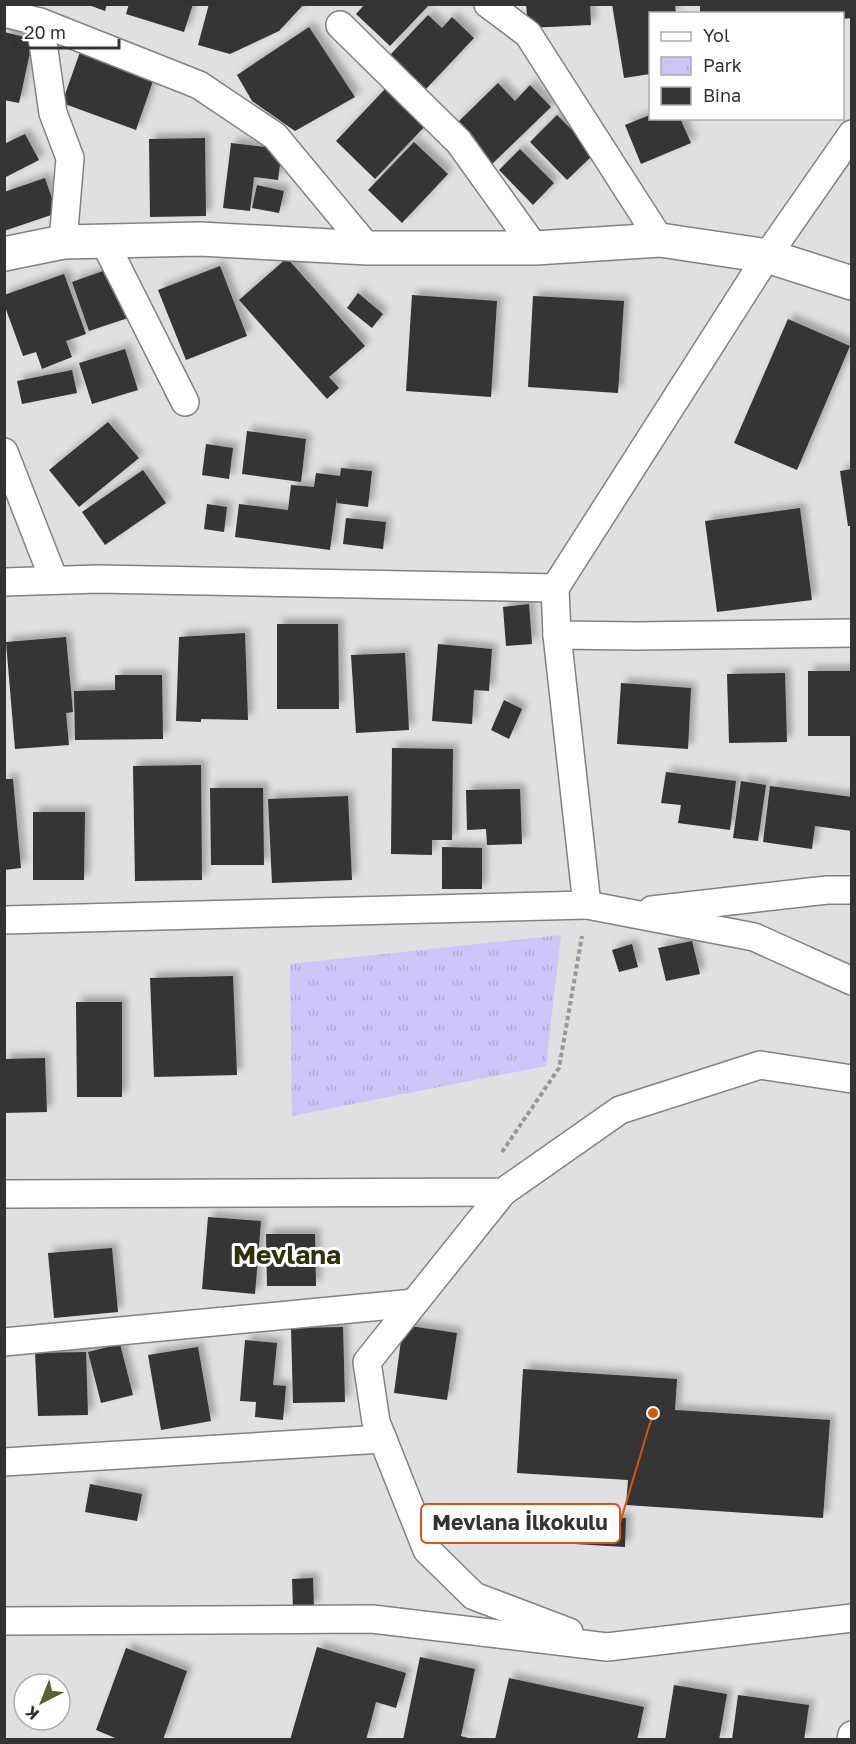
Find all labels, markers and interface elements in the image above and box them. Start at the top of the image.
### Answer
scale bar [15,12,118,50]
legend [649,12,844,120]
text: 20 m [24,21,66,43]
text: Yol [703,24,730,46]
text: Park [703,54,742,76]
text: Bina [703,84,741,106]
district label: Mevlana [233,1239,341,1270]
callout: Mevlana İlkokulu [421,1504,620,1543]
text: Mevlana İlkokulu [432,1509,608,1535]
north arrow [12,1672,72,1732]
text: K [21,1702,43,1724]

